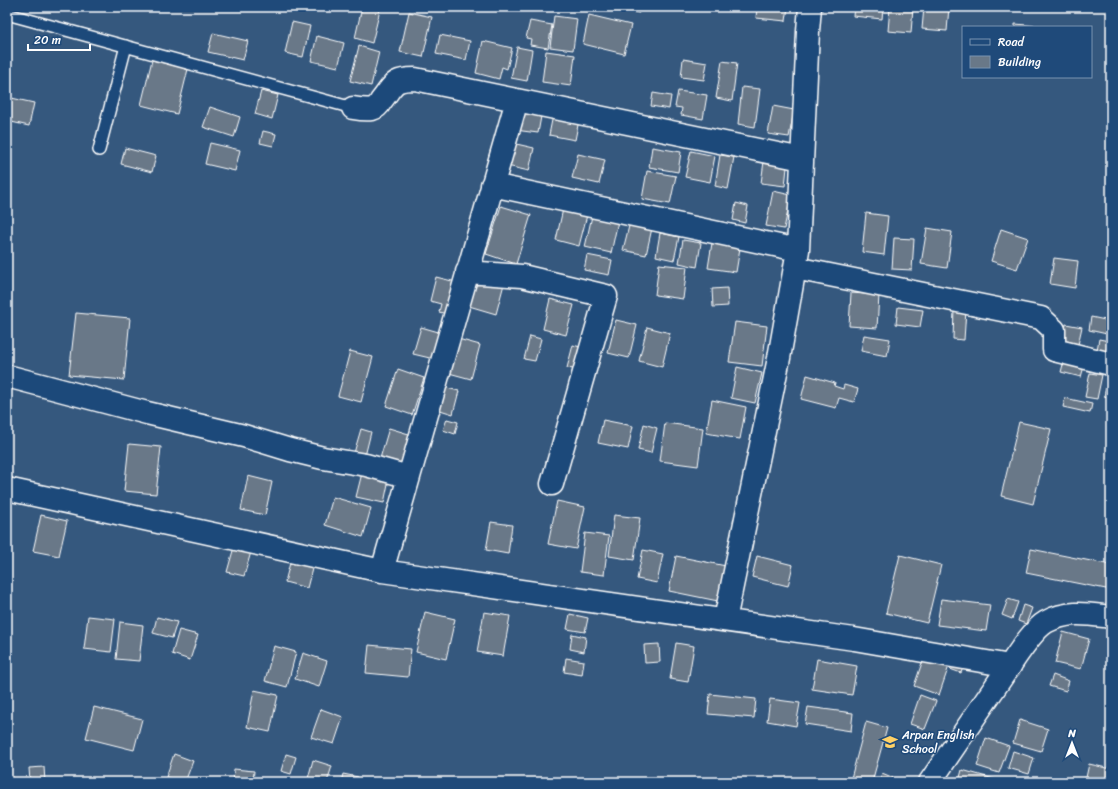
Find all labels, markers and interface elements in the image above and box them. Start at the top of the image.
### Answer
scale bar [28,26,90,52]
legend [962,26,1092,78]
text: 20 m [34,29,61,51]
text: Road [998,31,1025,53]
text: Building [998,51,1041,73]
north arrow [1052,723,1092,763]
place label: Arpan English School [901,724,975,760]
text: N [1067,724,1076,743]
school or university icon: Arpan English School [881,733,899,751]

